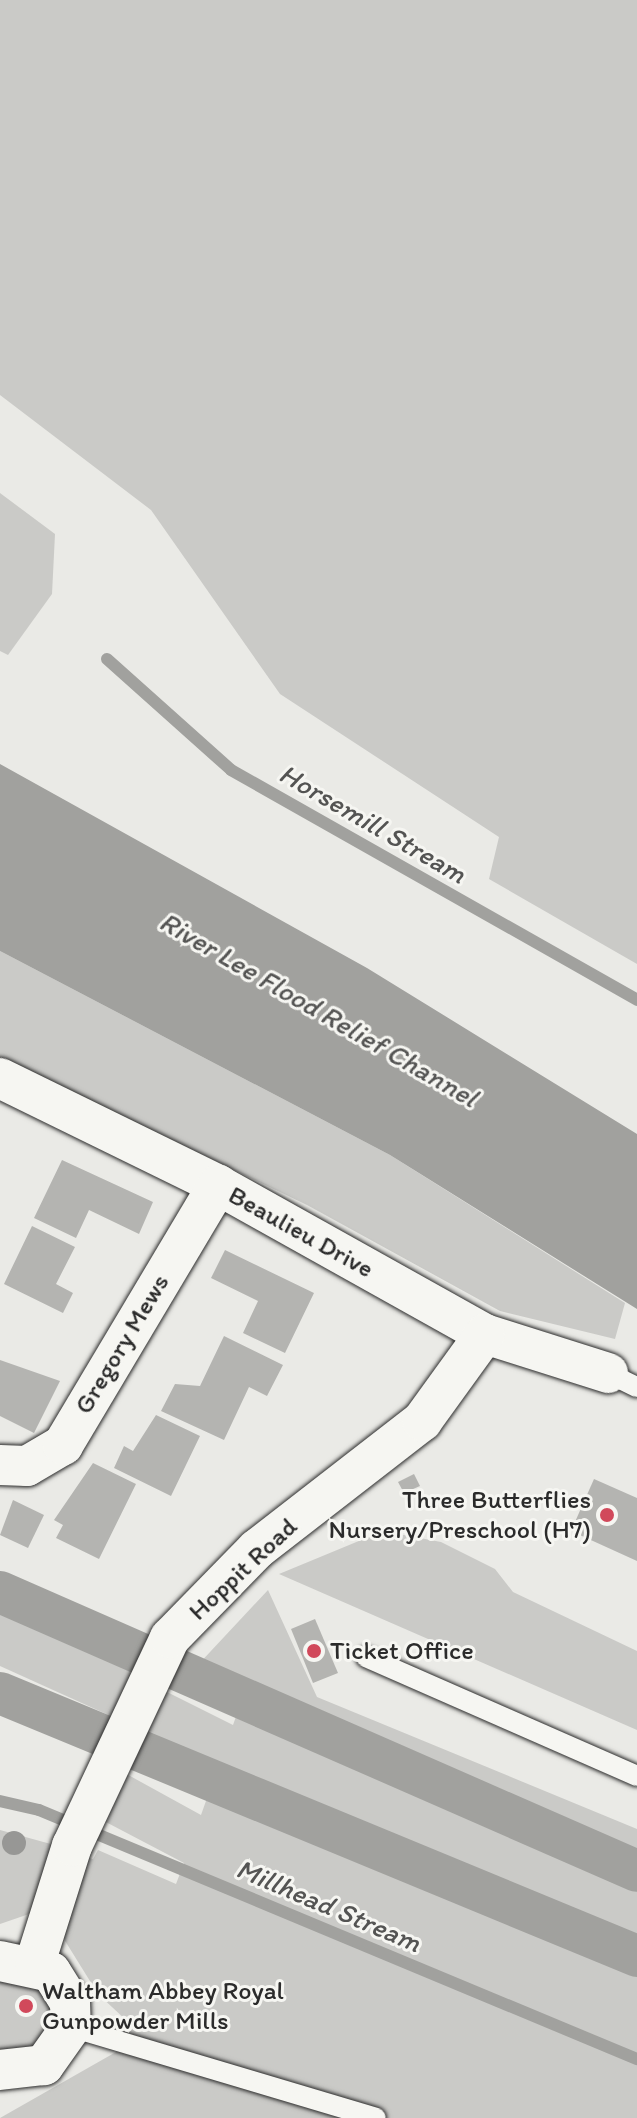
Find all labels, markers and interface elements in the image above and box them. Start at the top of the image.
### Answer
water label: Horsemill Stream [273,756,473,890]
water label: River Lee Flood Relief Channel [154,904,484,1114]
street label: Beaulieu Drive [223,1179,379,1285]
street label: Gregory Mews [68,1268,176,1420]
place label: Three Butterflies Nursery/Preschool (H7) [329,1484,591,1546]
marker: Three Butterflies Nursery/Preschool (H7) [598,1506,616,1524]
street label: Hoppit Road [183,1511,303,1627]
place label: Ticket Office [330,1635,474,1667]
marker: Ticket Office [305,1642,323,1660]
water label: Millhead Stream [232,1851,426,1959]
place label: Waltham Abbey Royal Gunpowder Mills [42,1975,284,2036]
marker: Waltham Abbey Royal Gunpowder Mills [17,1997,35,2015]

